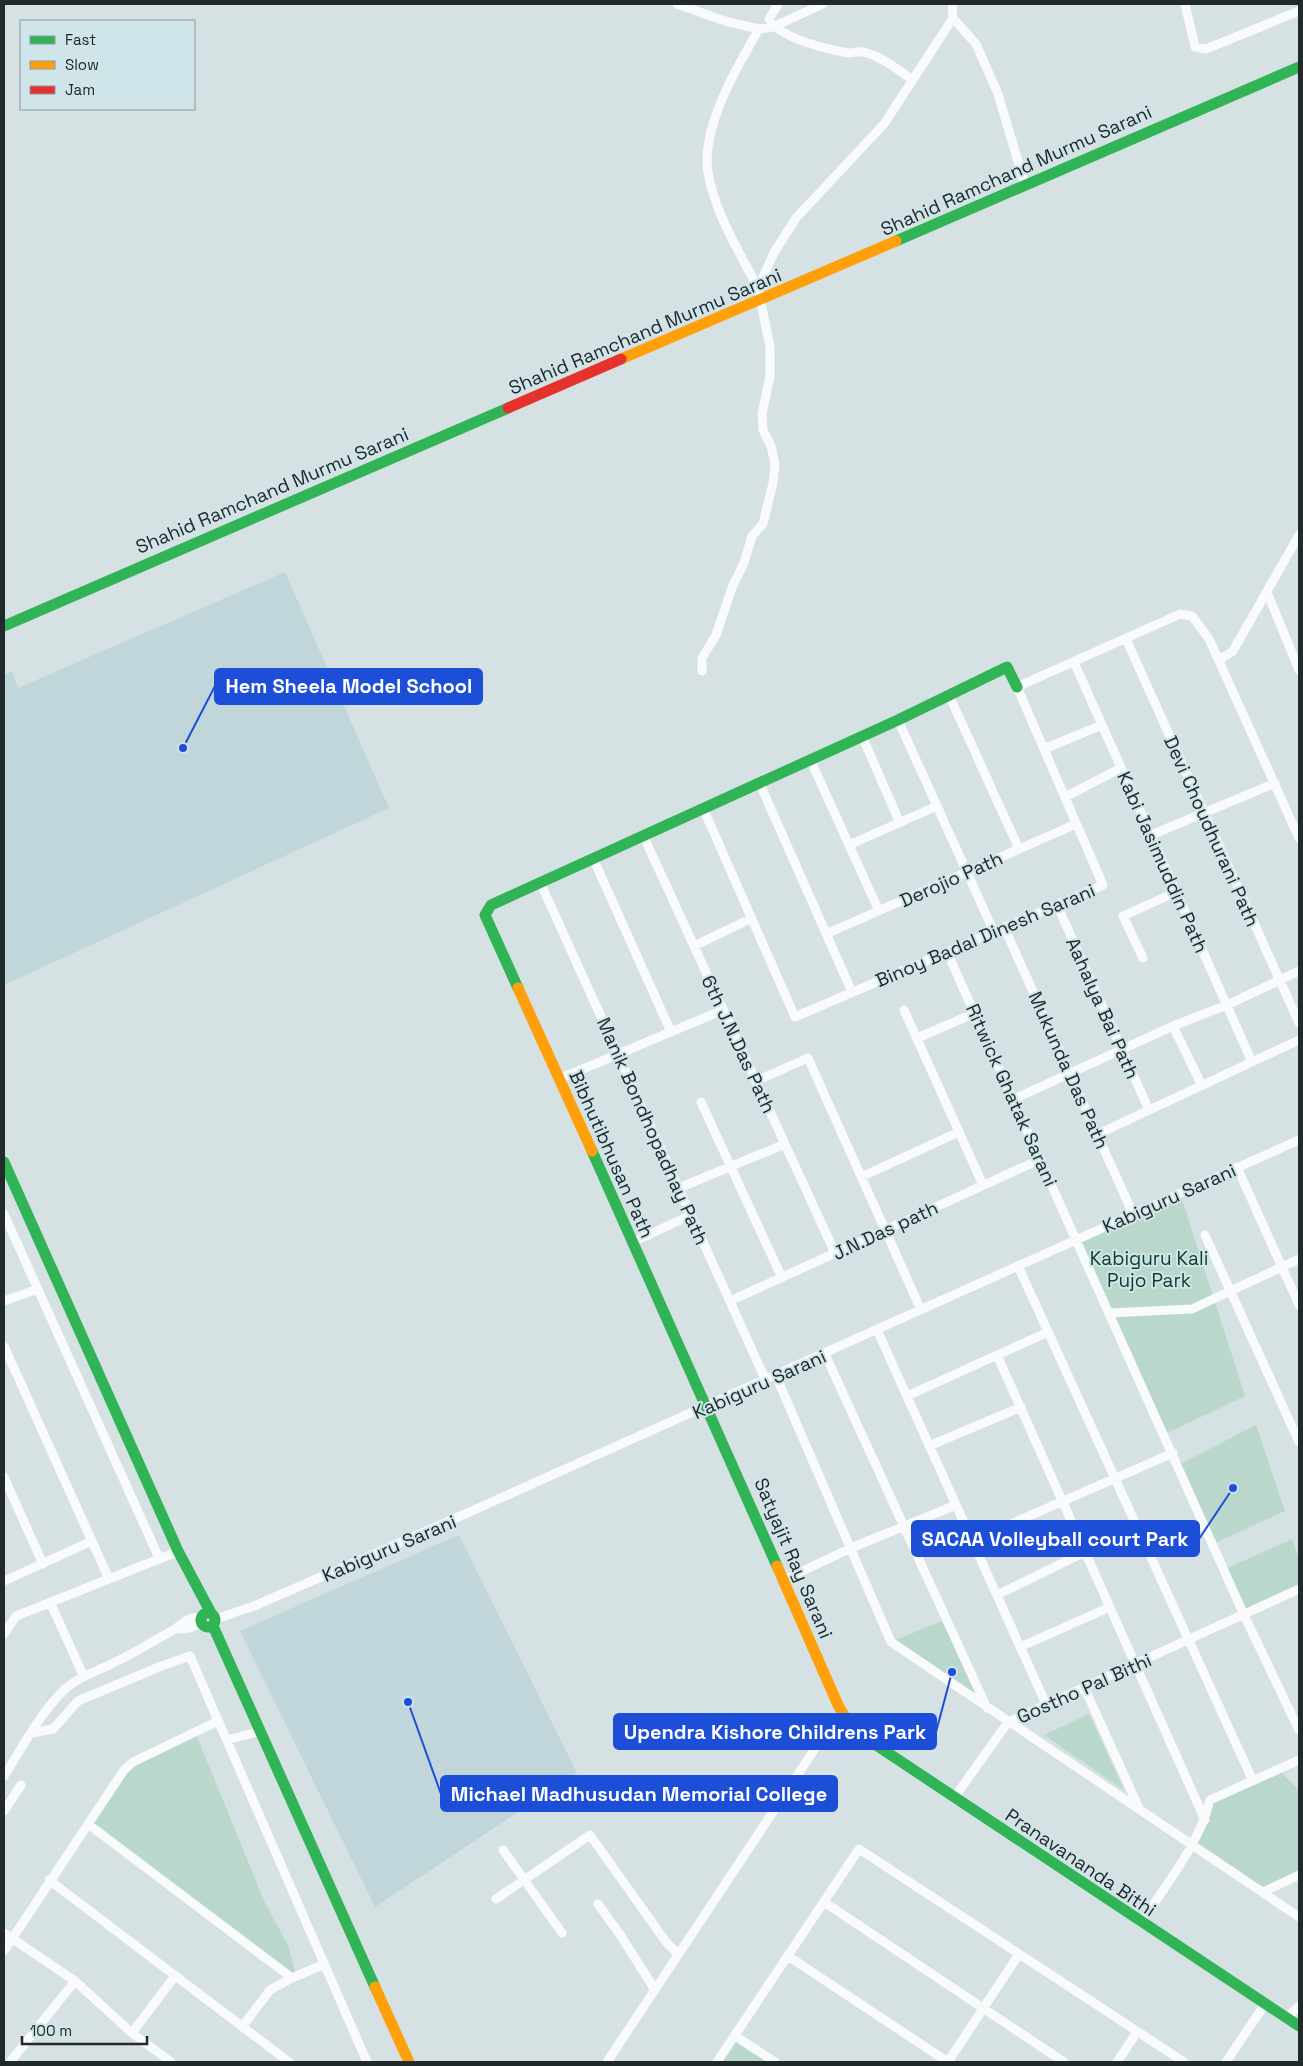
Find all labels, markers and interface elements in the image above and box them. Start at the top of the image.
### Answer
legend [20,20,195,110]
text: Fast [65,30,96,49]
text: Slow [65,55,99,74]
text: Jam [65,80,95,99]
street label: Shahid Ramchand Murmu Sarani [877,99,1156,242]
street label: Shahid Ramchand Murmu Sarani [505,262,785,400]
street label: Shahid Ramchand Murmu Sarani [132,421,412,559]
callout: Hem Sheela Model School [215,669,482,704]
text: Hem Sheela Model School [226,673,472,699]
street label: Devi Choudhurani Path [1158,732,1265,931]
street label: Kabi Jasimuddin Path [1111,768,1214,957]
street label: Derojio Path [896,846,1007,913]
street label: Binoy Badal Dinesh Sarani [872,878,1099,993]
street label: Aahalya Bai Path [1060,933,1145,1083]
street label: 6th J.N.Das Path [696,971,781,1117]
street label: Mukunda Das Path [1023,988,1115,1153]
street label: Ritwick Ghatak Sarani [960,1000,1063,1191]
street label: Manik Bondhopadhay Path [591,1014,714,1249]
street label: Bibhutibhusan Path [563,1067,660,1242]
street label: Kabiguru Sarani [1099,1158,1240,1239]
street label: J.N.Das path [828,1195,942,1266]
park label: Kabiguru Kali Pujo Park [1090,1246,1208,1293]
street label: Kabiguru Sarani [689,1344,830,1425]
street label: Satyajit Ray Sarani [748,1474,839,1642]
street label: Kabiguru Sarani [318,1509,460,1588]
callout: SACAA Volleyball court Park [912,1521,1199,1556]
text: SACAA Volleyball court Park [922,1526,1188,1552]
street label: Gostho Pal Bithi [1013,1648,1156,1729]
callout: Upendra Kishore Childrens Park [614,1714,936,1749]
text: Upendra Kishore Childrens Park [624,1719,926,1745]
callout: Michael Madhusudan Memorial College [441,1776,837,1811]
text: Michael Madhusudan Memorial College [451,1781,827,1807]
street label: Pranavananda Bithi [1001,1803,1161,1922]
scale bar [22,2014,148,2046]
text: 100 m [30,2021,72,2040]

